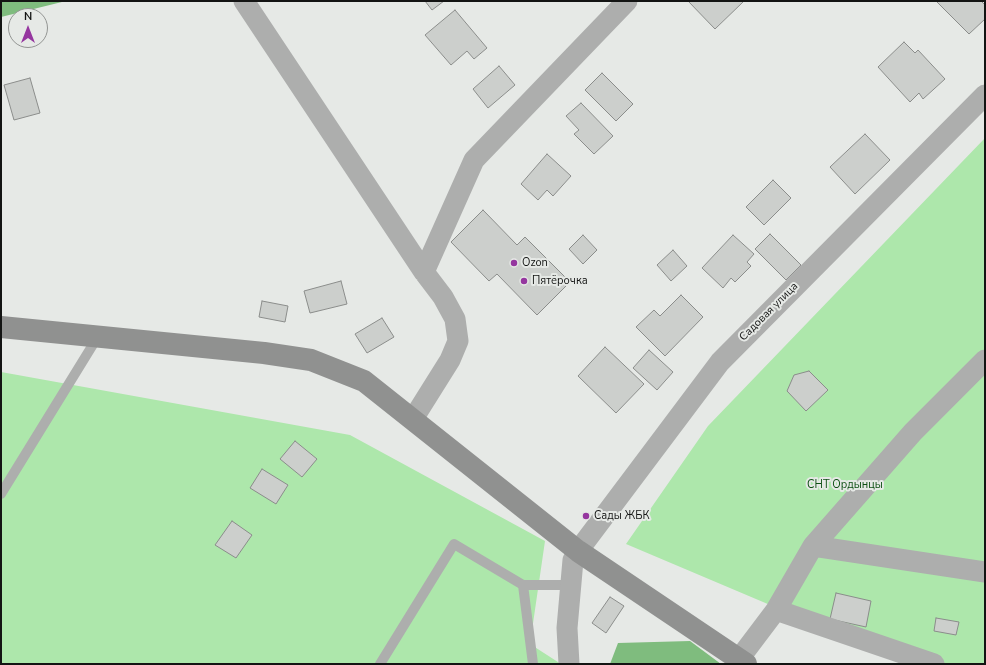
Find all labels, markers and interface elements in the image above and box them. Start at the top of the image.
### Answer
north arrow [8,8,48,48]
text: N [24,9,32,24]
place label: Ozon [522,256,548,270]
marker: Ozon [509,258,519,268]
place label: Пятёрочка [532,274,588,288]
marker: Пятёрочка [519,276,529,286]
street label: Садовая улица [737,280,801,344]
park label: СНТ Ордынцы [807,478,883,492]
place label: Сады ЖБК [594,509,650,523]
marker: Сады ЖБК [581,511,591,521]

